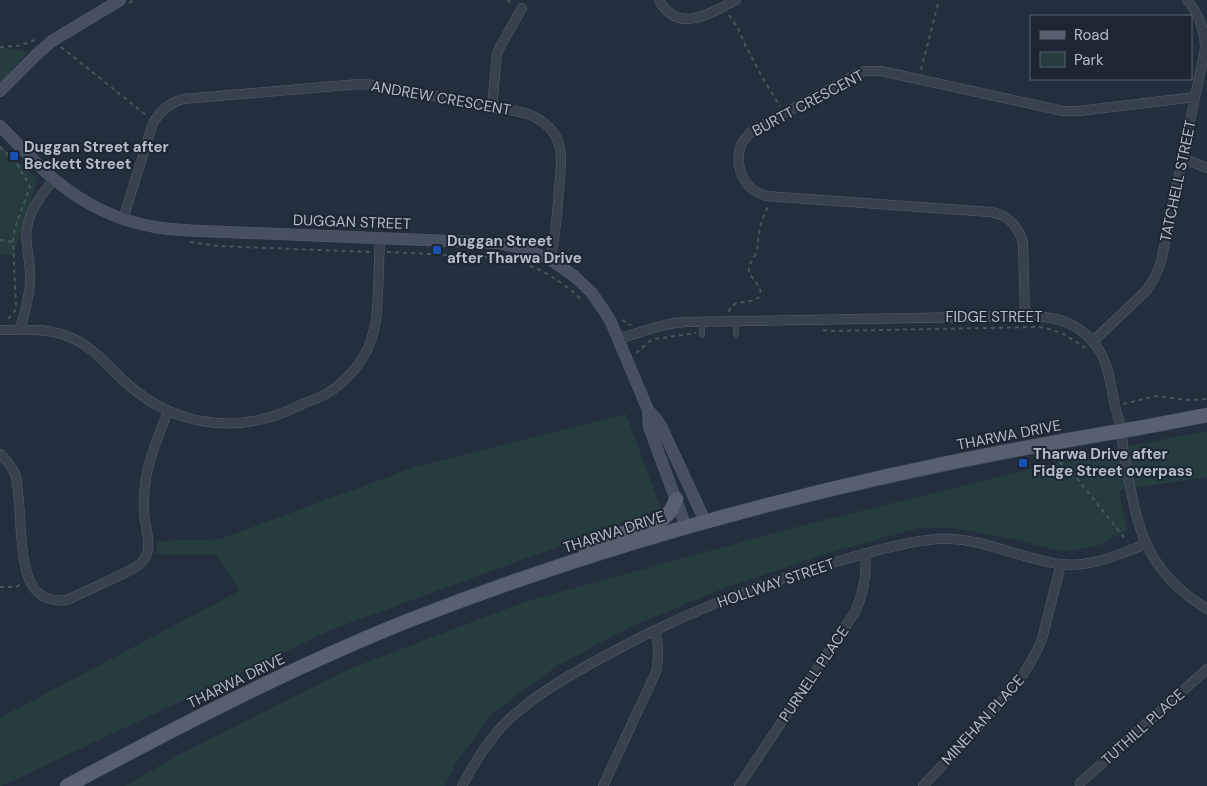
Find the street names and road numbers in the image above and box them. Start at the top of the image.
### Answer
street label: BURTT CRESCENT [749,65,867,141]
street label: ANDREW CRESCENT [370,76,512,120]
street label: TATCHELL STREET [1155,118,1201,244]
street label: DUGGAN STREET [293,210,411,234]
street label: FIDGE STREET [946,307,1042,327]
street label: THARWA DRIVE [955,415,1063,455]
street label: THARWA DRIVE [561,506,667,558]
street label: HOLLWAY STREET [715,554,837,612]
street label: PURNELL PLACE [775,622,853,726]
street label: THARWA DRIVE [184,649,288,713]
street label: MINEHAN PLACE [937,671,1029,769]
street label: TUTHILL PLACE [1097,684,1189,770]

